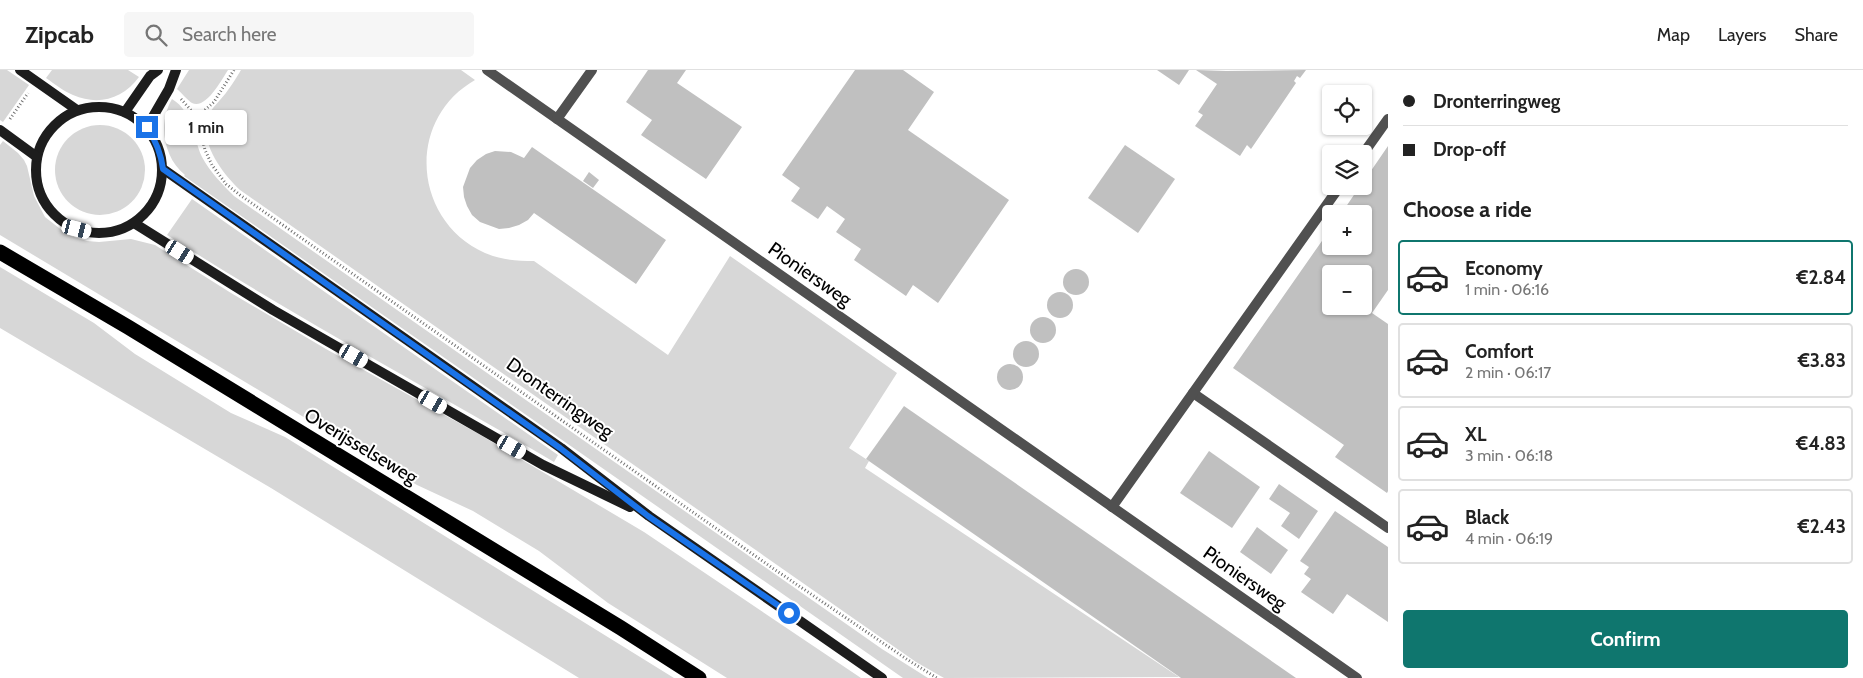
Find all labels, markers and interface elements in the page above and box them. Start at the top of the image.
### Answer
search box [124,12,474,57]
text: Zipcab [25,20,94,49]
icon: search [142,21,170,49]
text: Search here [182,23,276,46]
text: Map [1657,24,1690,46]
text: Layers [1718,24,1767,46]
text: Share [1795,24,1838,46]
map controls [1322,85,1372,315]
button: locate [1322,85,1372,135]
text: Dronterringweg [1433,90,1560,113]
callout: 1 min [164,110,247,144]
route end [136,116,158,138]
text: 1 min [188,118,224,137]
text: Drop-off [1433,138,1506,161]
button: layers [1322,145,1372,195]
text: Choose a ride [1403,196,1532,223]
button: + [1322,205,1372,255]
car [60,218,93,240]
street label: Pioniersweg [764,237,856,311]
car [163,238,196,266]
icon: car [1405,255,1450,300]
text: Economy [1465,257,1543,280]
button: − [1322,265,1372,315]
text: €2.84 [1796,266,1846,289]
text: 1 min · 06:16 [1465,280,1549,299]
icon: car [1405,338,1450,383]
text: Comfort [1465,340,1534,363]
car [337,342,370,370]
text: €3.83 [1798,349,1846,372]
street label: Dronterringweg [502,353,618,444]
text: 2 min · 06:17 [1465,363,1551,382]
car [416,388,449,416]
street label: Overijsselseweg [300,403,422,489]
icon: car [1405,421,1450,466]
text: XL [1465,423,1486,446]
text: €4.83 [1796,432,1846,455]
car [495,433,528,461]
text: 3 min · 06:18 [1465,446,1553,465]
icon: car [1405,504,1450,549]
text: Black [1465,506,1509,529]
text: €2.43 [1798,515,1846,538]
text: 4 min · 06:19 [1465,529,1553,548]
street label: Pioniersweg [1199,541,1291,615]
route start [778,602,800,624]
button: Confirm [1403,610,1848,668]

